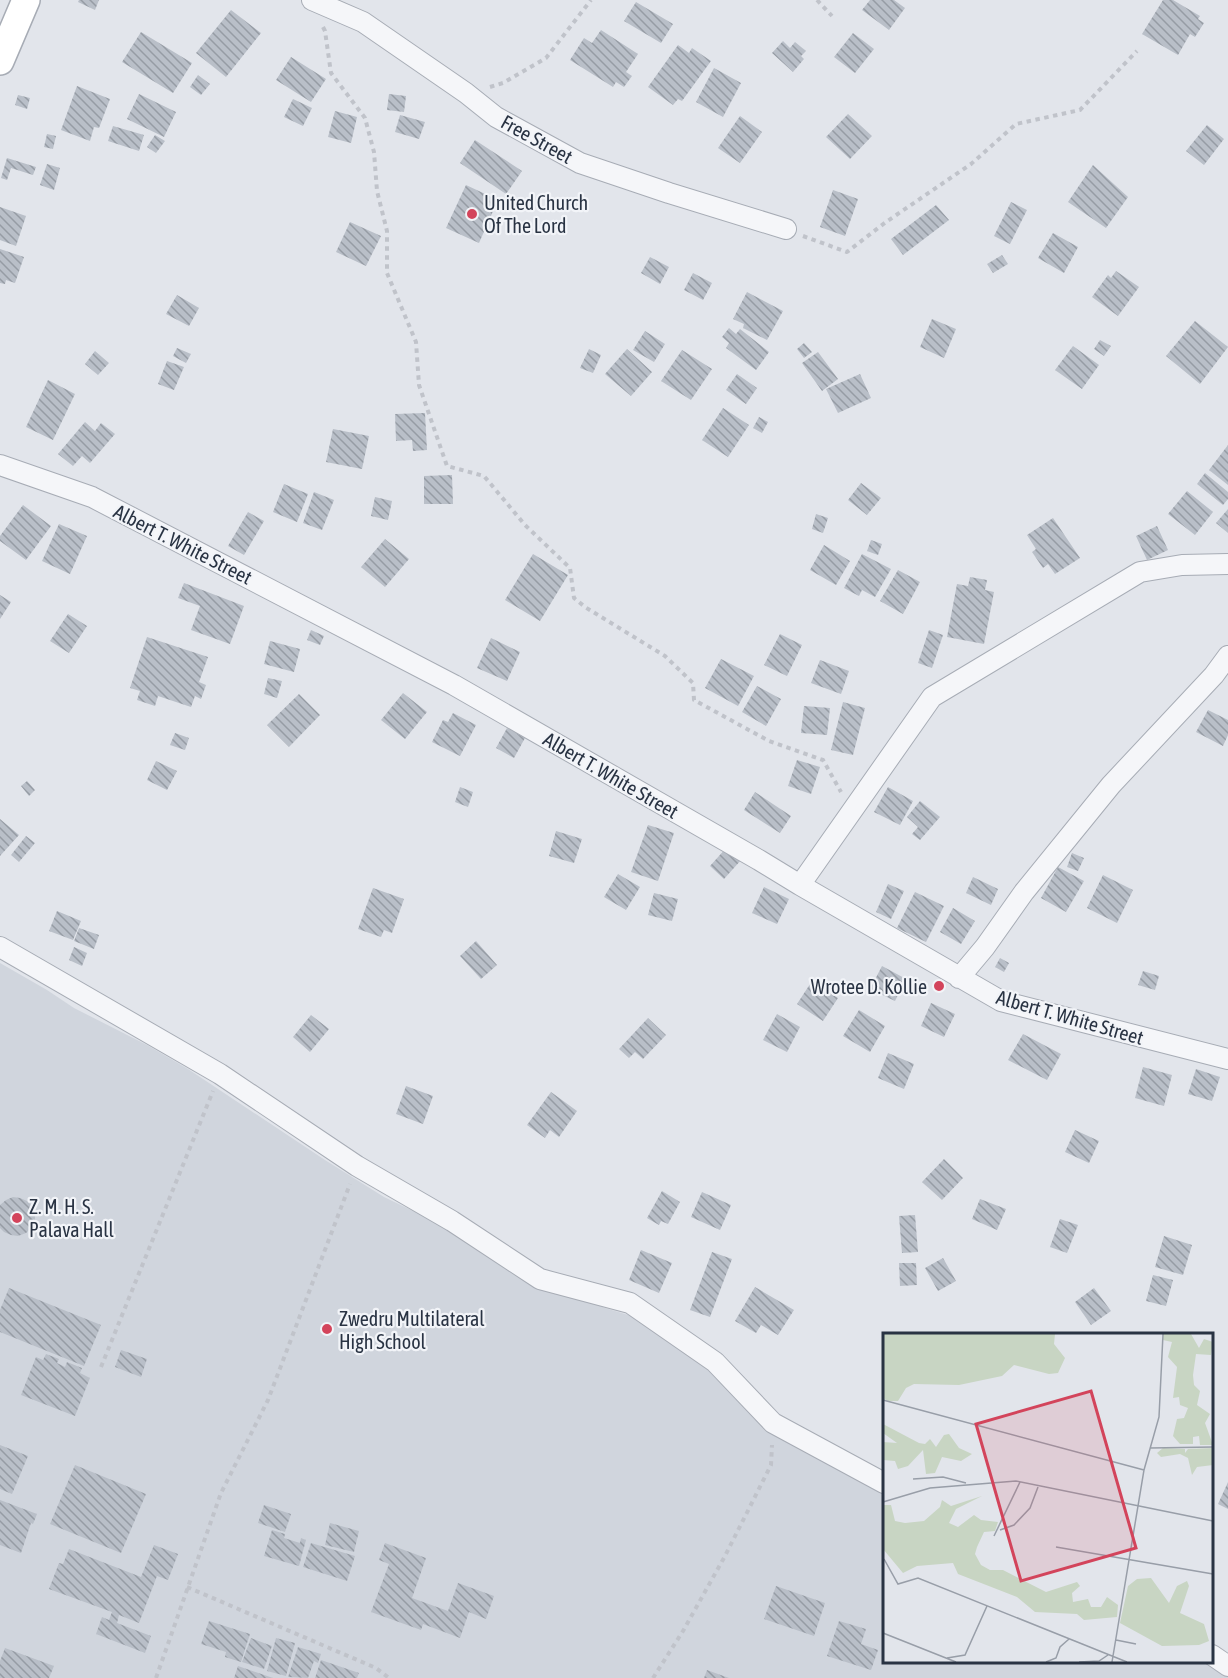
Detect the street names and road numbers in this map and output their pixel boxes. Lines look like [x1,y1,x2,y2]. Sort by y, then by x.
street label: Free Street [497,110,577,168]
street label: Albert T. White Street [110,499,256,589]
street label: Albert T. White Street [539,727,683,823]
street label: Albert T. White Street [994,985,1146,1049]

